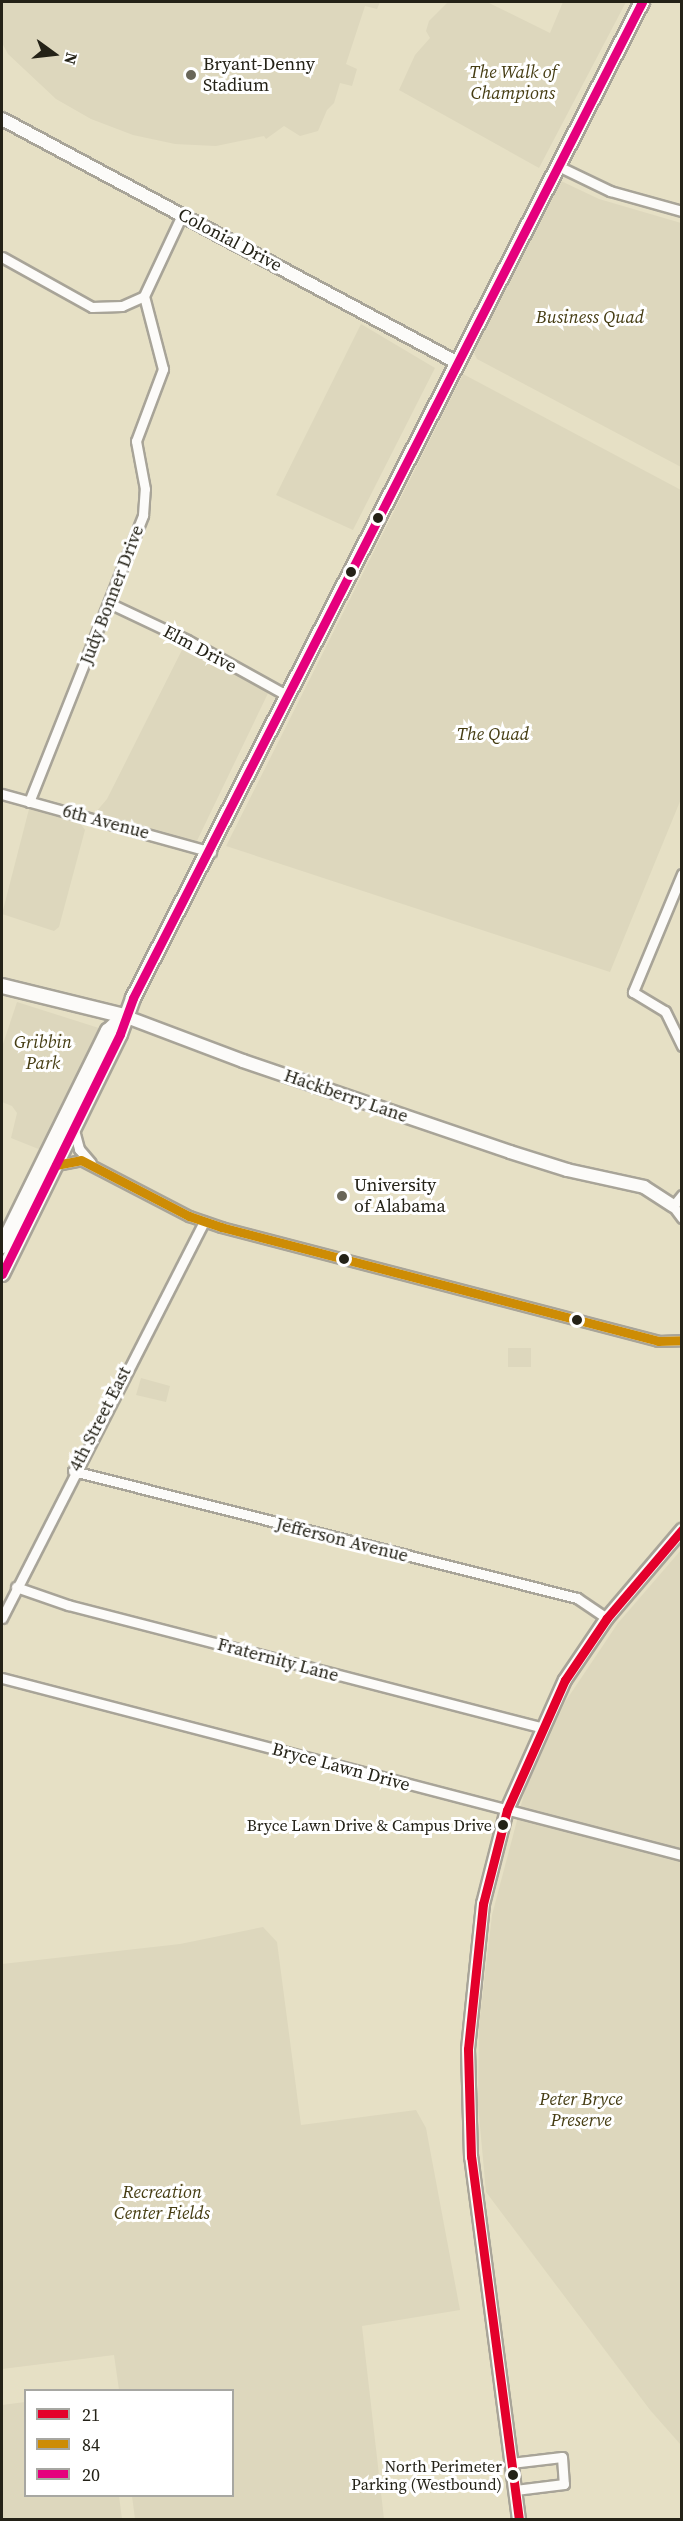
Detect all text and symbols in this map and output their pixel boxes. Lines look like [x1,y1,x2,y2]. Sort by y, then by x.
north arrow [24,24,84,84]
text: N [59,50,84,67]
place label: Bryant-Denny Stadium [203,54,315,97]
park label: The Walk of Champions [469,62,557,104]
marker: Bryant-Denny Stadium [184,68,198,82]
street label: Colonial Drive [174,204,286,276]
park label: Business Quad [536,306,644,328]
unlabelled marker [372,512,384,524]
street label: Judy Bonner Drive [76,522,148,668]
unlabelled marker [345,566,357,578]
street label: Elm Drive [160,621,240,677]
park label: The Quad [457,723,529,745]
street label: 6th Avenue [60,800,152,844]
park label: Gribbin Park [14,1032,72,1074]
street label: Hackberry Lane [281,1065,411,1127]
place label: University of Alabama [354,1175,446,1218]
marker: University of Alabama [335,1189,349,1203]
unlabelled marker [338,1253,350,1265]
unlabelled marker [571,1314,583,1326]
street label: 4th Street East [64,1363,136,1475]
street label: Jefferson Avenue [274,1513,410,1567]
street label: Fraternity Lane [215,1633,341,1687]
street label: Bryce Lawn Drive [270,1738,412,1796]
place label: Bryce Lawn Drive & Campus Drive [247,1815,492,1835]
marker: Bryce Lawn Drive & Campus Drive [497,1819,509,1831]
park label: Peter Bryce Preserve [539,2089,623,2132]
park label: Recreation Center Fields [114,2182,210,2224]
legend [24,2389,234,2497]
text: 21 [82,2402,100,2427]
text: 84 [82,2432,100,2457]
place label: North Perimeter Parking (Westbound) [351,2456,502,2494]
text: 20 [82,2462,100,2487]
marker: North Perimeter Parking (Westbound) [507,2469,519,2481]

